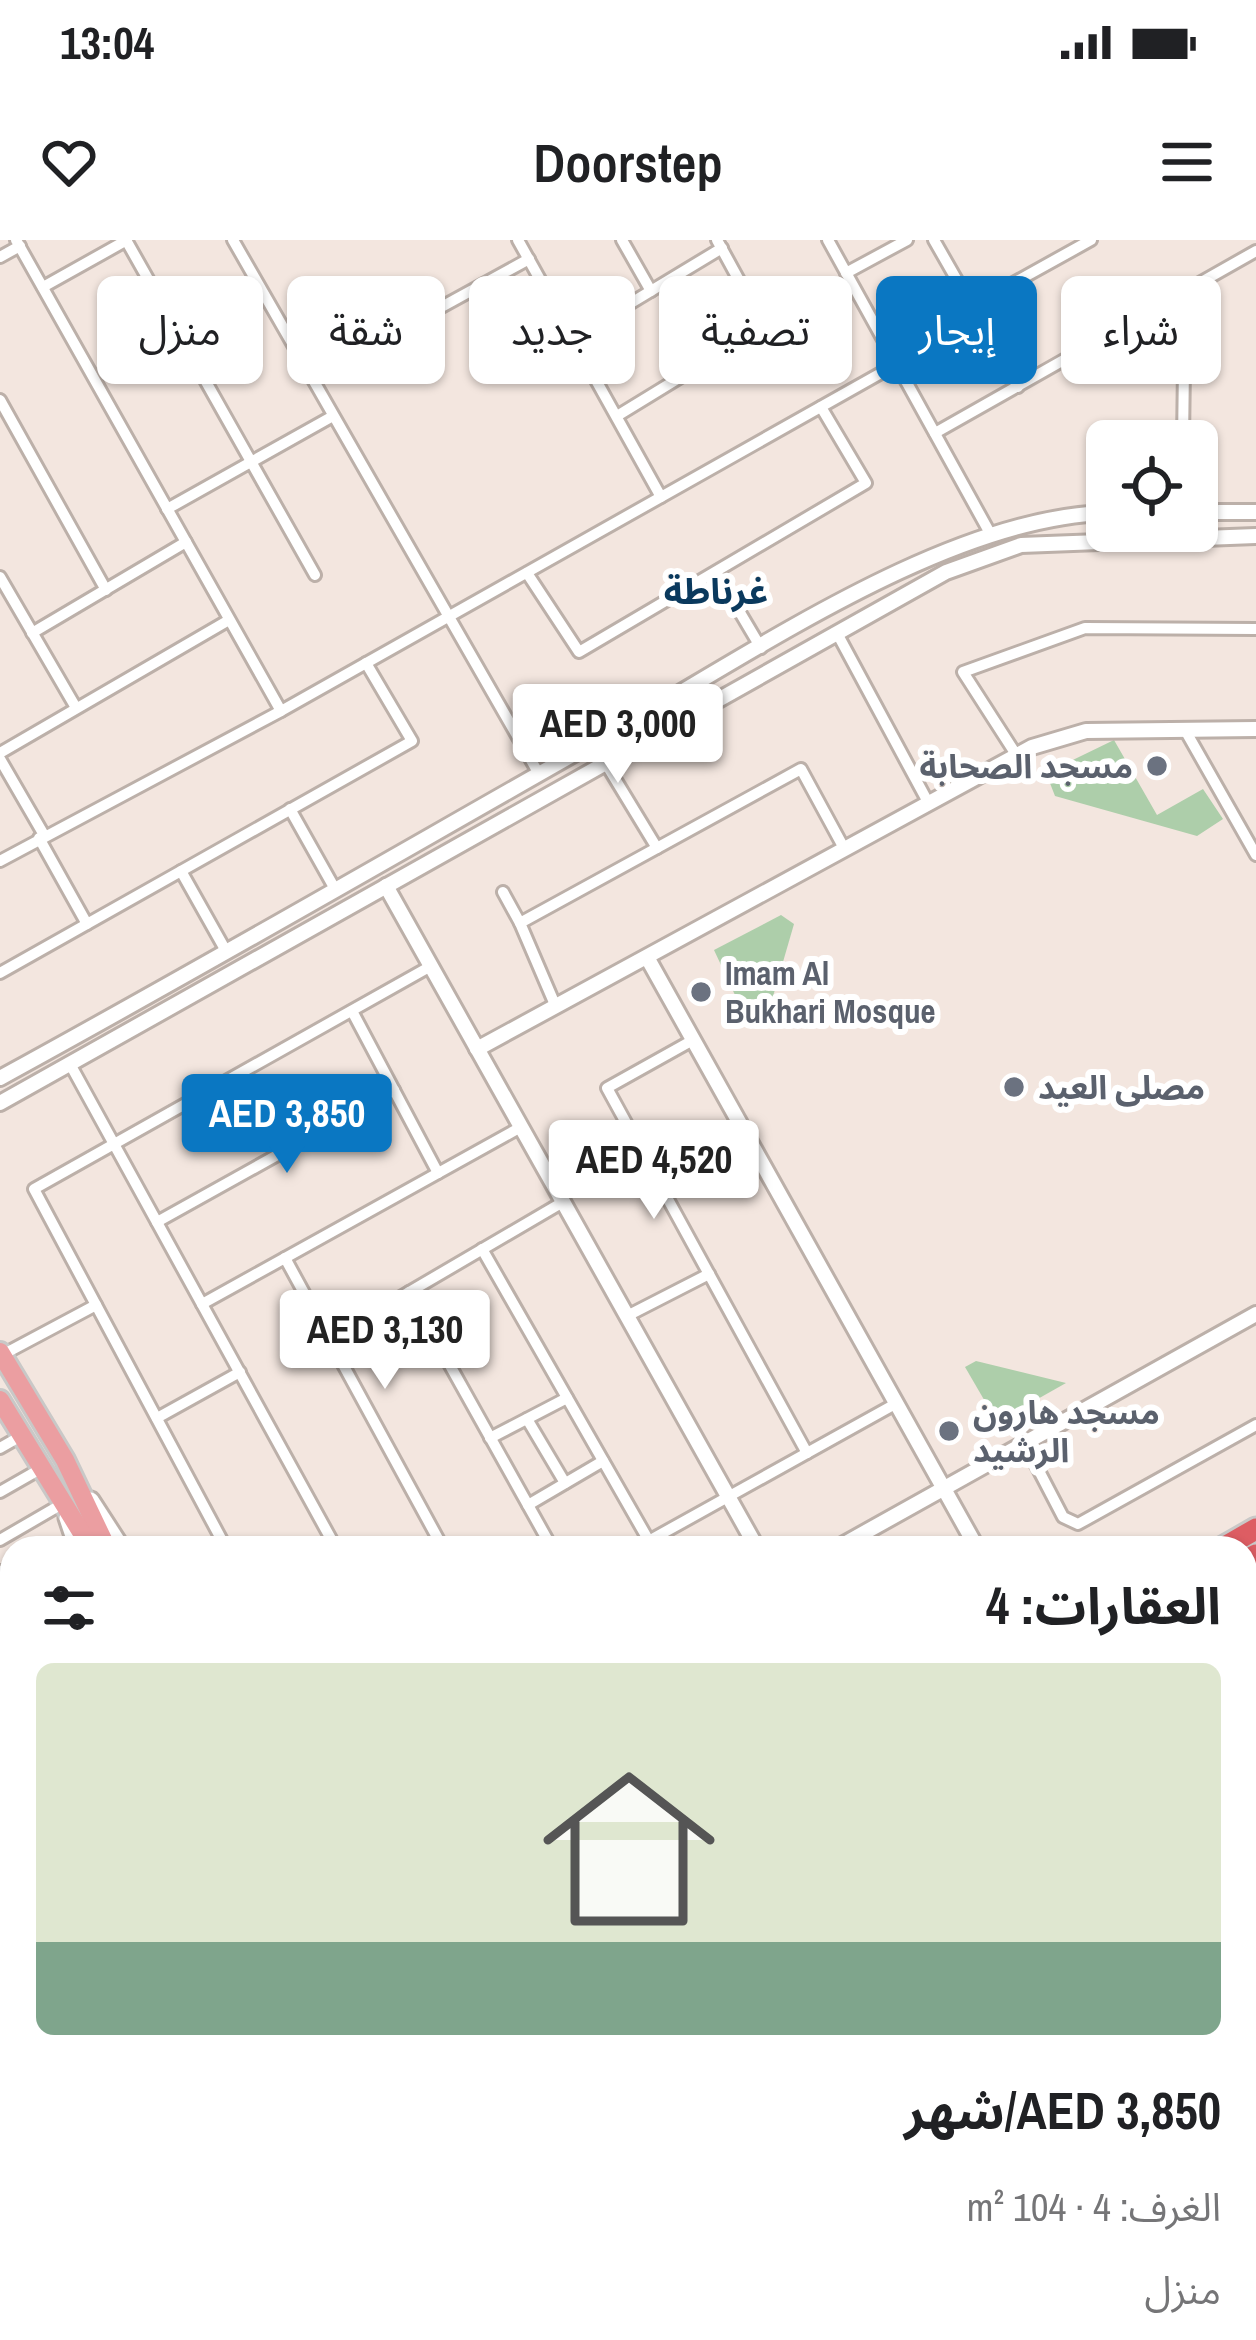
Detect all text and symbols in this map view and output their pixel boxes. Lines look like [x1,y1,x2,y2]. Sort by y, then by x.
text: 13:04 [60,12,154,73]
text: Doorstep [533,126,723,199]
icon: heart [36,129,102,195]
icon: menu [1154,129,1220,195]
chip: منزل [97,276,263,384]
chip: شقة [287,276,445,384]
chip: جديد [469,276,635,384]
chip: تصفية [659,276,852,384]
chip: إيجار [876,276,1037,384]
chip: شراء [1061,276,1221,384]
map controls [1086,420,1218,552]
button: locate [1086,420,1218,552]
district label: غرناطة [664,567,768,615]
pin: AED 3,000 [481,684,755,786]
text: AED 3,000 [540,697,696,749]
place label: مسجد الصحابة [919,744,1133,788]
marker: مسجد الصحابة [1144,753,1170,779]
place label: Imam Al Bukhari Mosque [725,951,936,1033]
marker: Imam Al Bukhari Mosque [688,979,714,1005]
place label: مصلى العيد [1038,1065,1205,1109]
pin: AED 3,850 [150,1074,424,1176]
marker: مصلى العيد [1001,1074,1027,1100]
text: AED 3,850 [209,1087,365,1139]
pin: AED 4,520 [517,1120,791,1222]
text: AED 4,520 [576,1133,732,1185]
pin: AED 3,130 [248,1290,522,1392]
text: AED 3,130 [307,1303,463,1355]
place label: مسجد هارون الرشيد [973,1390,1160,1472]
marker: مسجد هارون الرشيد [936,1418,962,1444]
text: العقارات: 4 [986,1571,1221,1640]
icon: filters [36,1575,102,1641]
icon: home [521,1741,737,1957]
text: AED 3,850/شهر [904,2076,1221,2145]
text: الغرف: 4 · 104 m² [967,2181,1221,2233]
text: منزل [1145,2264,1221,2316]

